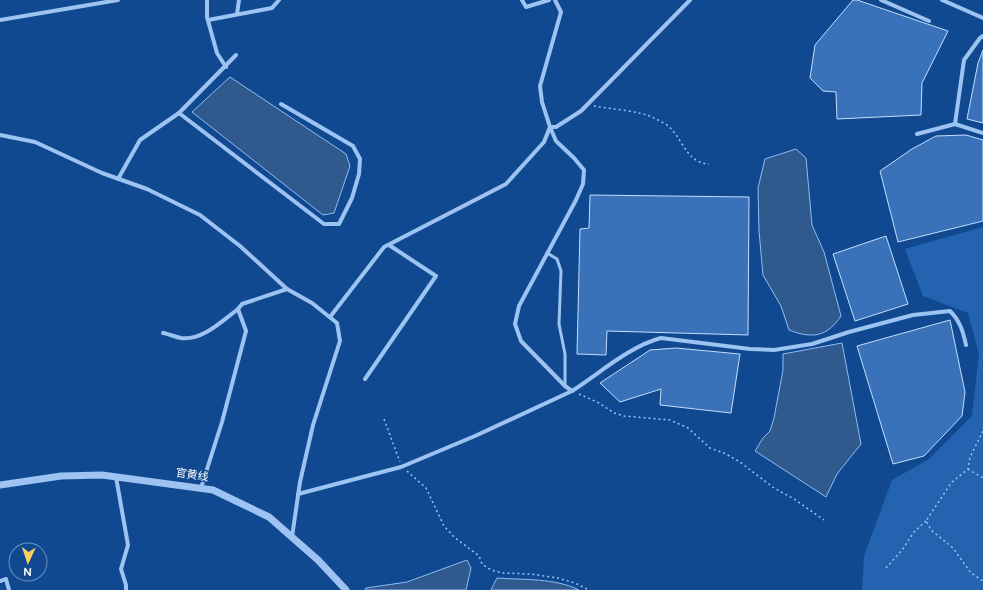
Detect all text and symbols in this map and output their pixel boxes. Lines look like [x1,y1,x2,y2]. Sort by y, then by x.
street label: 官黄线 [175,466,209,484]
north arrow [8,542,48,582]
text: N [23,565,32,578]

